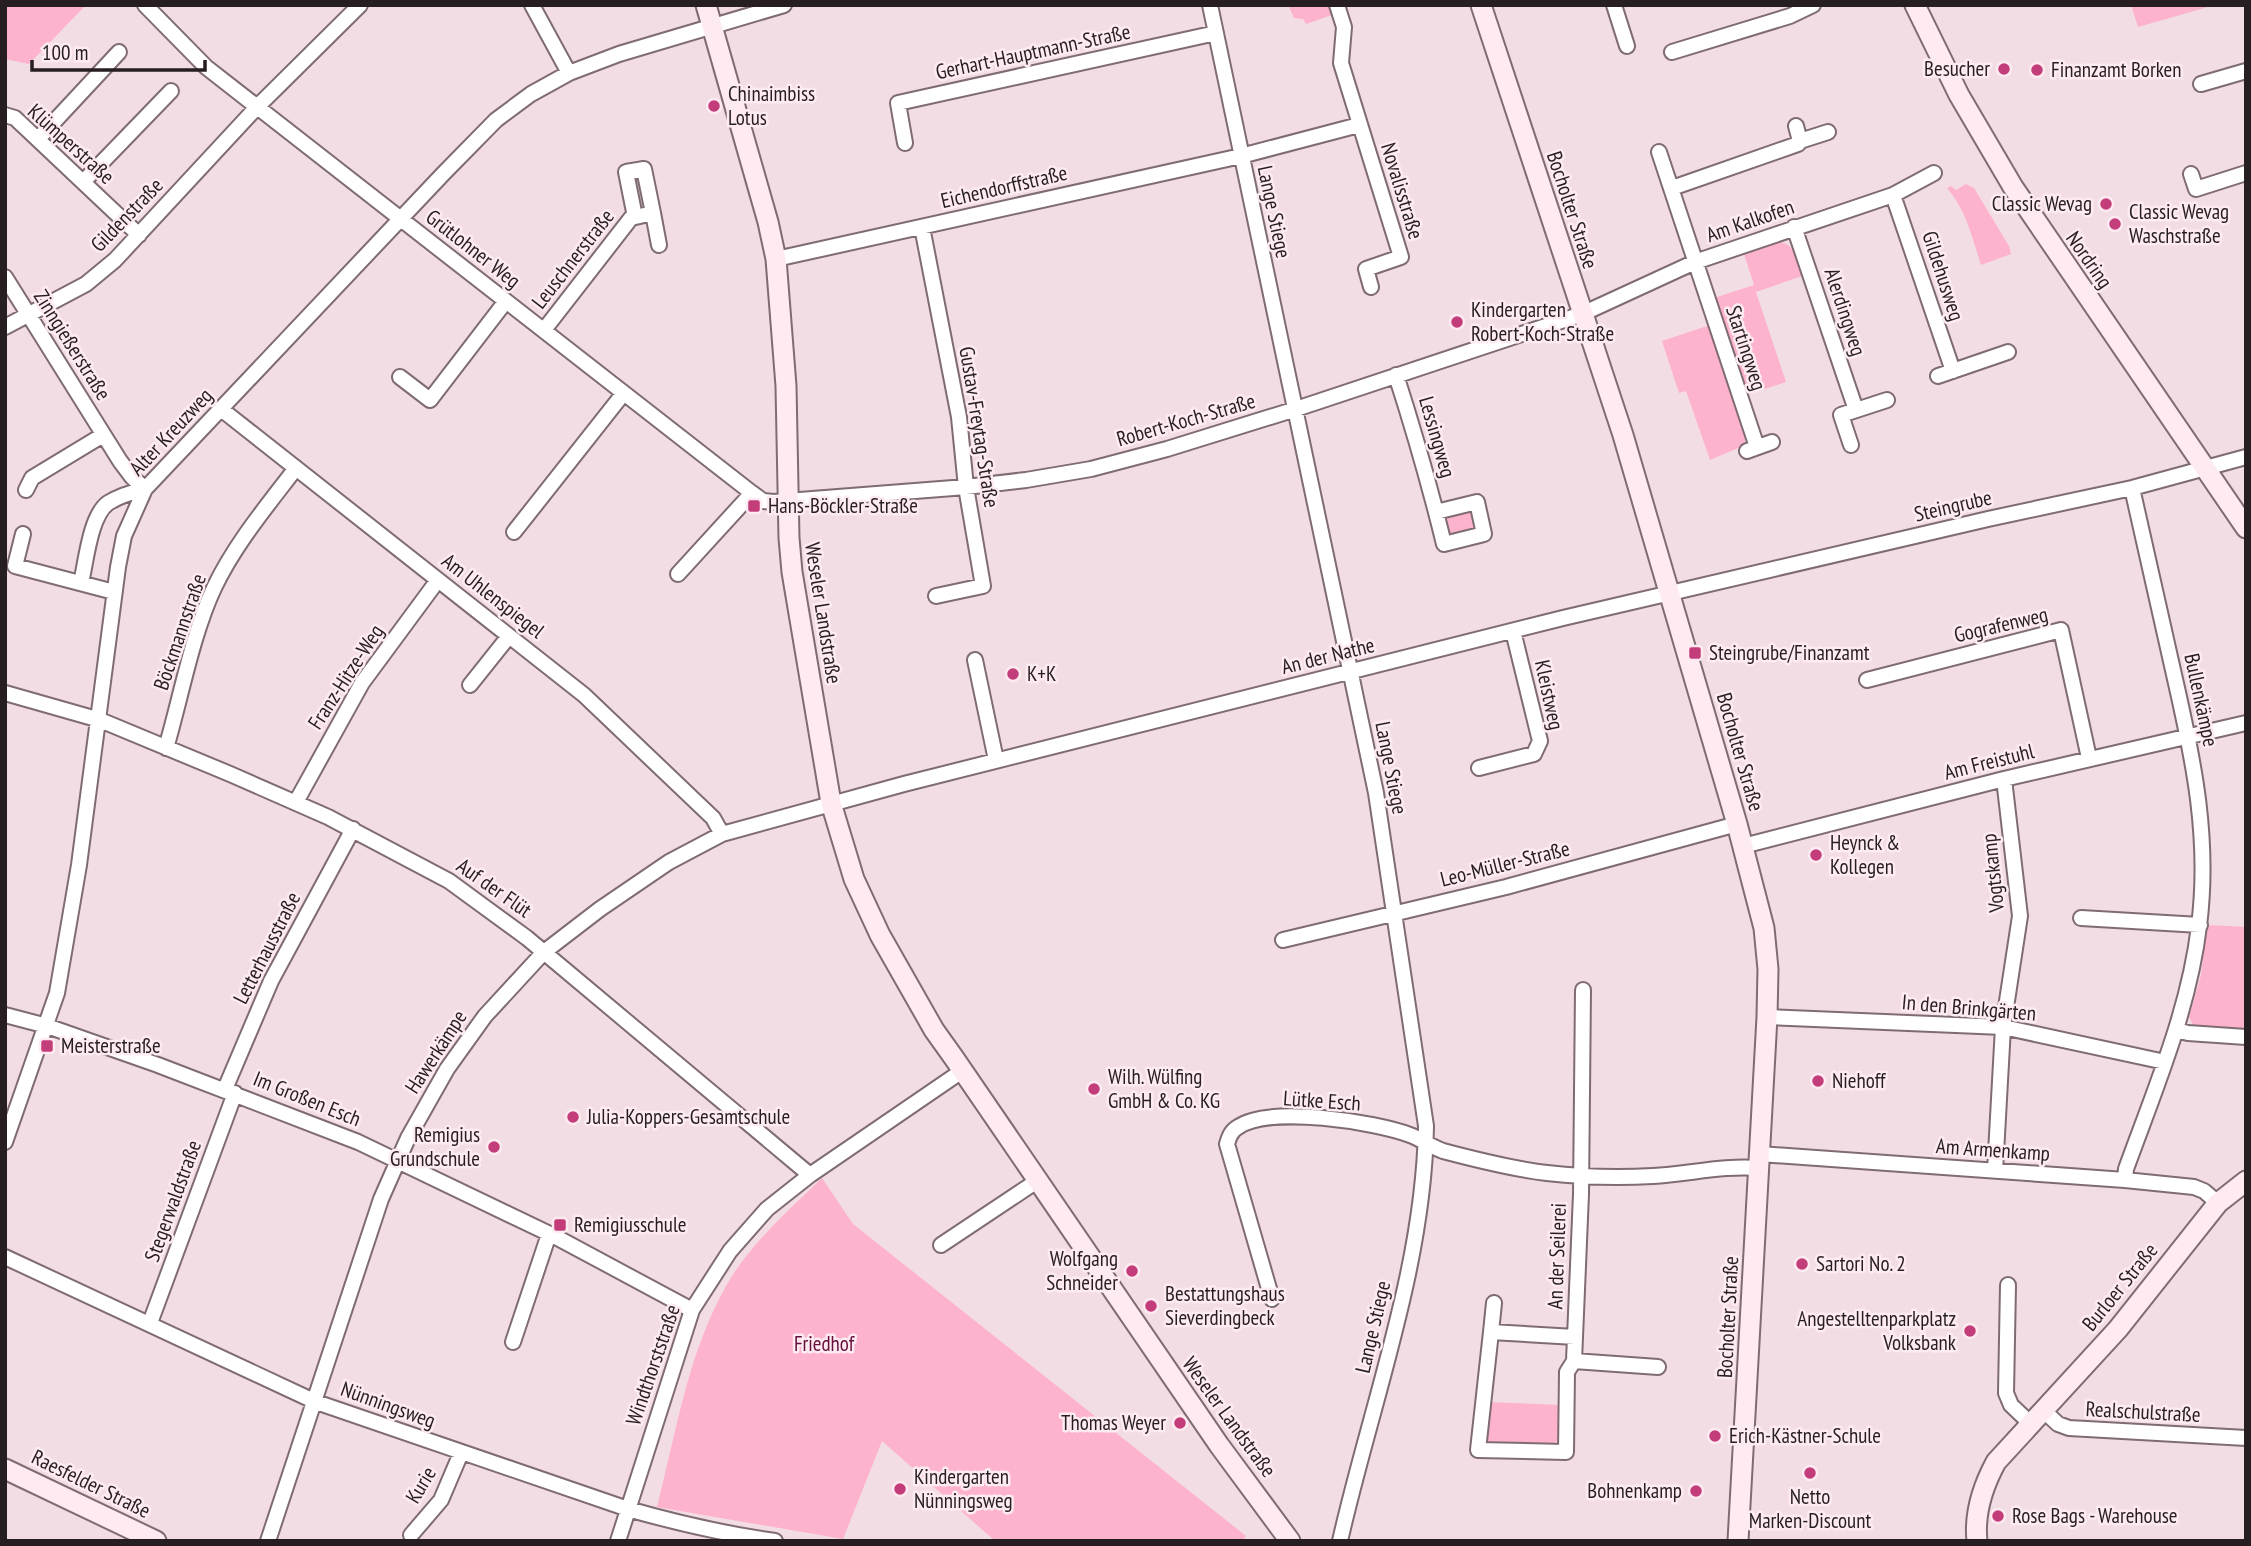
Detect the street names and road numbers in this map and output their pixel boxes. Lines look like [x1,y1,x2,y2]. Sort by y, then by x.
street label: Gerhart-Hauptmann-Straße [933,18,1133,85]
street label: Klümperstraße [22,98,120,190]
street label: Novalisstraße [1375,139,1430,242]
street label: Bocholter Straße [1541,148,1604,272]
street label: Eichendorffstraße [938,159,1070,214]
street label: Lange Stiege [1252,163,1297,261]
street label: Gildenstraße [85,172,169,257]
street label: Am Kalkofen [1702,193,1797,248]
street label: Grütlohner Weg [421,203,526,294]
street label: Leuschnerstraße [525,203,620,314]
street label: Nordring [2060,226,2119,294]
street label: Gildehusweg [1916,228,1971,324]
street label: Alerdingweg [1819,264,1872,359]
street label: Zinngießerstraße [28,285,117,405]
street label: Startingweg [1720,302,1773,394]
street label: Gustav-Freytag-Straße [953,344,1006,509]
street label: Alter Kreuzweg [123,382,218,481]
street label: Robert-Koch-Straße [1113,387,1258,452]
street label: Lessingweg [1413,393,1462,481]
street label: Steingrube [1911,483,1994,528]
street label: Weseler Landstraße [799,540,848,685]
street label: Am Uhlenspiegel [437,547,550,644]
street label: Böckmannstraße [147,570,212,693]
street label: Gografenweg [1951,601,2050,648]
street label: Franz-Hitze-Weg [302,619,389,734]
street label: An der Nathe [1279,631,1377,680]
street label: Bullenkämpe [2178,651,2225,749]
street label: Kleistweg [1529,657,1570,732]
street label: Bocholter Straße [1711,690,1770,814]
street label: Lange Stiege [1369,719,1414,817]
street label: Am Freistuhl [1941,737,2037,786]
street label: Vogtskamp [1975,832,2010,915]
street label: Leo-Müller-Straße [1438,834,1572,893]
street label: Auf der Flüt [452,852,537,923]
street label: Letterhausstraße [227,887,306,1008]
street label: In den Brinkgärten [1901,988,2037,1027]
street label: Hawerkämpe [399,1005,473,1099]
street label: Im Großen Esch [249,1065,365,1132]
street label: Lütke Esch [1282,1084,1362,1117]
street label: Am Armenkamp [1935,1132,2051,1167]
street label: Stegerwaldstraße [138,1136,207,1265]
street label: An der Seilerei [1541,1202,1572,1310]
street label: Burloer Straße [2076,1237,2163,1336]
street label: Bocholter Straße [1711,1255,1744,1379]
street label: Lange Stiege [1349,1278,1396,1376]
street label: Windthorststraße [619,1301,686,1429]
street label: Weseler Landstraße [1177,1351,1282,1482]
street label: Nünningsweg [337,1375,439,1434]
street label: Realschulstraße [2085,1395,2201,1428]
street label: Raesfelder Straße [27,1443,155,1524]
street label: Kurie [399,1461,442,1508]

